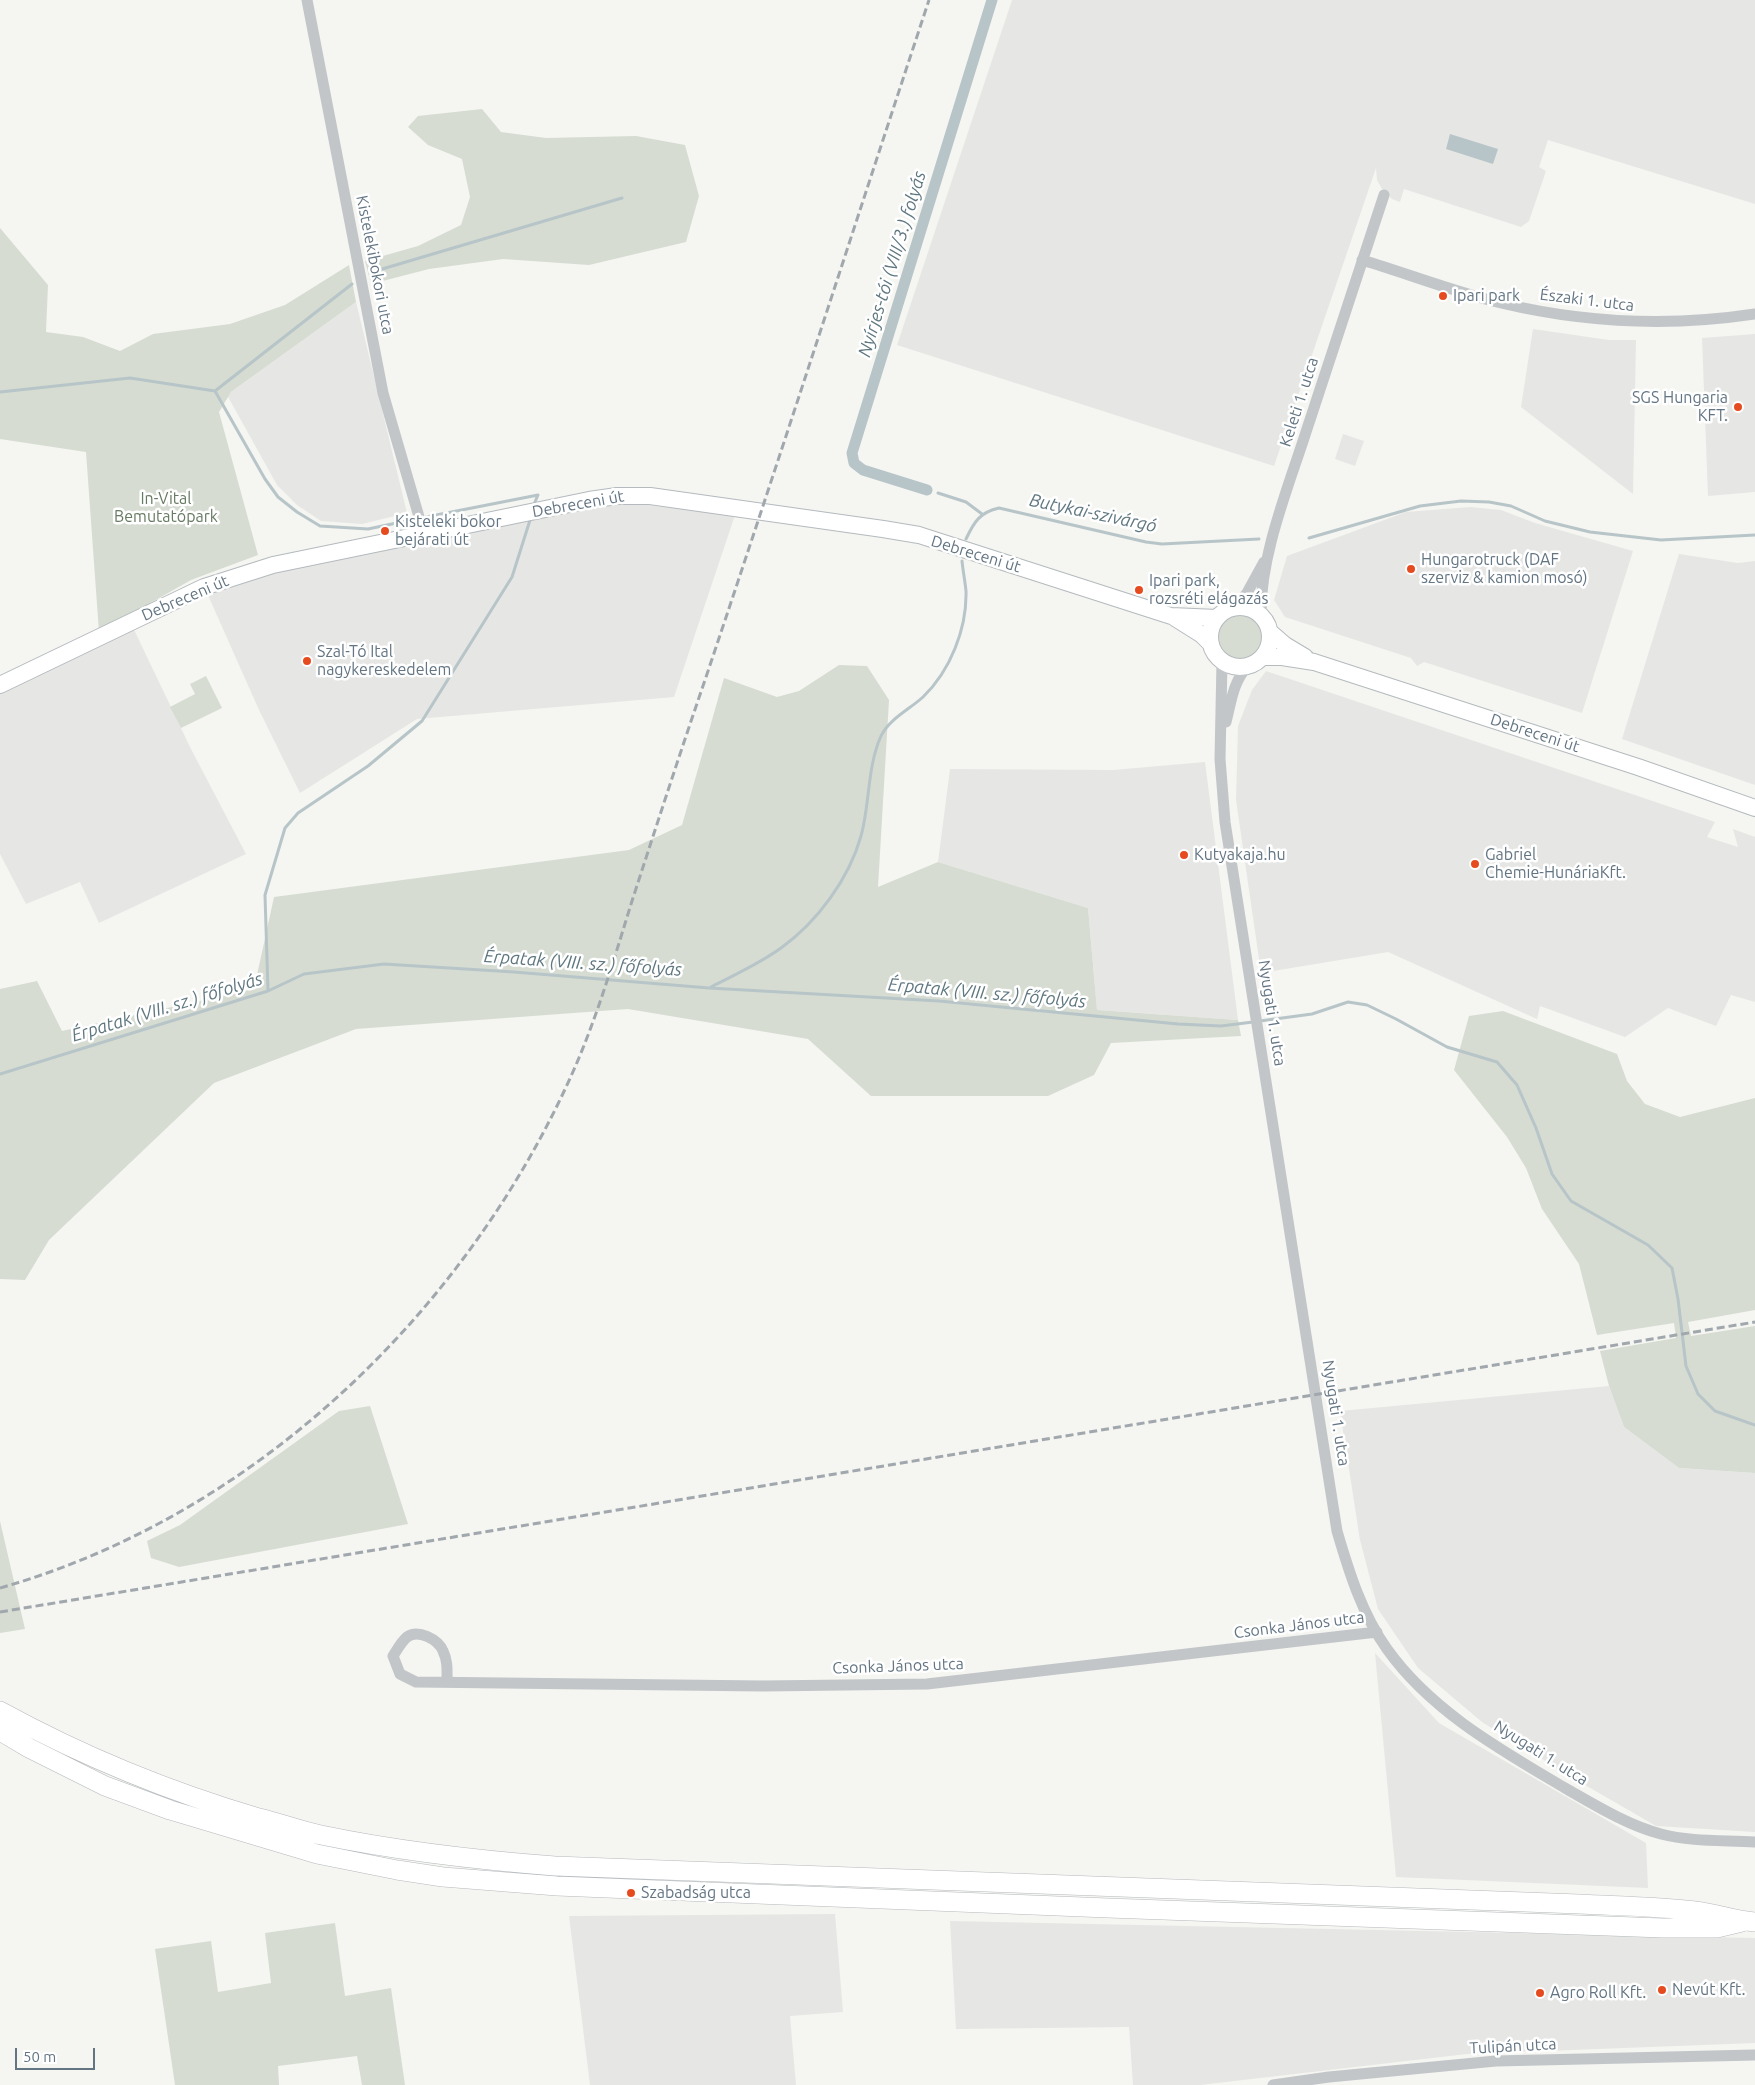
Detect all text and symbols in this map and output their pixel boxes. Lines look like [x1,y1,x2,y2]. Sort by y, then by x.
water label: Nyírjes-tói (VIII/3.) folyás [853,168,931,360]
street label: Kistelekibokori utca [352,194,398,336]
street label: Északi 1. utca [1539,285,1635,315]
place label: Ipari park [1453,286,1520,306]
marker: Ipari park [1437,290,1449,302]
street label: Keleti 1. utca [1276,355,1322,449]
place label: SGS Hungaria KFT. [1632,388,1728,426]
marker: SGS Hungaria KFT. [1732,401,1744,413]
street label: Debreceni út [531,486,625,522]
park label: In-Vital Bemutatópark [114,489,218,527]
water label: Butykai-szivárgó [1027,489,1159,537]
place label: Kisteleki bokor bejárati út [395,512,502,550]
marker: Kisteleki bokor bejárati út [379,525,391,537]
street label: Debreceni út [929,531,1023,577]
place label: Hungarotruck (DAF szerviz & kamion mosó) [1421,550,1588,588]
marker: Hungarotruck (DAF szerviz & kamion mosó) [1405,563,1417,575]
street label: Debreceni út [139,571,231,625]
place label: Ipari park, rozsréti elágazás [1149,571,1268,609]
marker: Ipari park, rozsréti elágazás [1133,584,1145,596]
place label: Szal-Tó Ital nagykereskedelem [317,642,451,680]
marker: Szal-Tó Ital nagykereskedelem [301,655,313,667]
street label: Debreceni út [1488,710,1582,756]
place label: Kutyakaja.hu [1194,845,1286,865]
place label: Gabriel Chemie-HunáriaKft. [1485,845,1626,883]
marker: Kutyakaja.hu [1178,849,1190,861]
marker: Gabriel Chemie-HunáriaKft. [1469,858,1481,870]
water label: Érpatak (VIII. sz.) főfolyás [483,945,683,981]
street label: Nyugati 1. utca [1254,959,1290,1067]
water label: Érpatak (VIII. sz.) főfolyás [69,968,265,1046]
water label: Érpatak (VIII. sz.) főfolyás [887,974,1087,1012]
street label: Nyugati 1. utca [1318,1359,1354,1467]
street label: Csonka János utca [1233,1607,1365,1643]
street label: Csonka János utca [832,1654,964,1678]
street label: Nyugati 1. utca [1490,1716,1592,1790]
place label: Szabadság utca [641,1883,751,1903]
marker: Szabadság utca [625,1887,637,1899]
place label: Nevút Kft. [1672,1980,1745,2000]
place label: Agro Roll Kft. [1550,1983,1646,2003]
marker: Nevút Kft. [1656,1984,1668,1996]
marker: Agro Roll Kft. [1534,1987,1546,1999]
street label: Tulipán utca [1469,2034,1557,2058]
scale bar [18,2038,98,2070]
text: 50 m [23,2048,56,2065]

